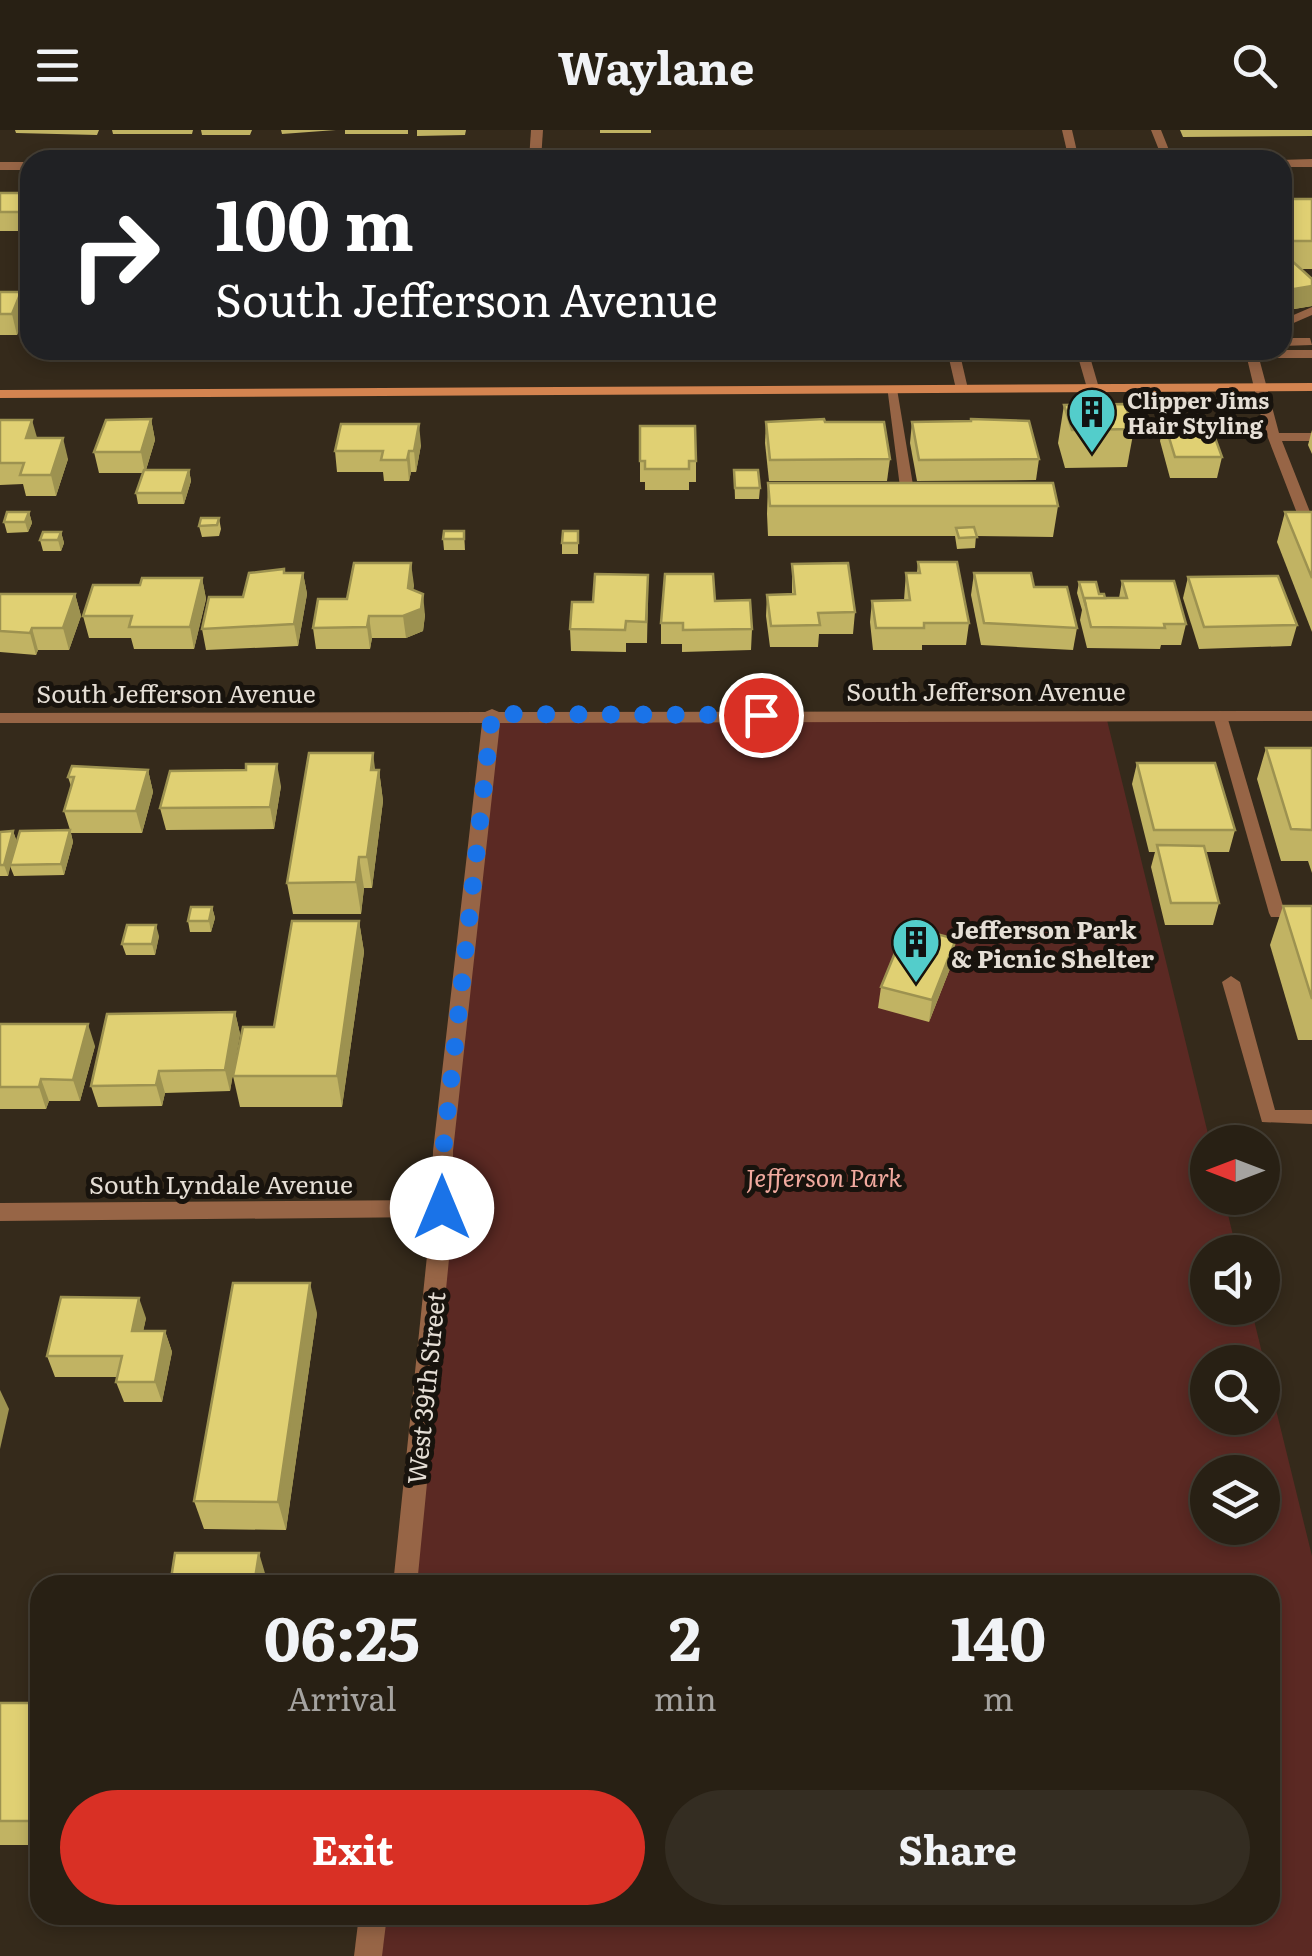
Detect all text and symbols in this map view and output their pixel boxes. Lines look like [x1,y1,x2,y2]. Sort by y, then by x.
text: Waylane [558,32,754,99]
icon: menu [30,38,85,93]
icon: search [1227,38,1282,93]
text: 100 m [215,169,414,273]
icon: right [50,190,180,320]
text: South Jefferson Avenue [215,264,718,331]
place label: Clipper Jims Hair Styling [1127,383,1269,441]
building icon: Clipper Jims Hair Styling [1066,386,1118,454]
street label: South Jefferson Avenue [846,672,1126,709]
pin [719,673,804,758]
street label: South Jefferson Avenue [36,674,316,711]
icon: arrive [734,688,789,743]
place label: Jefferson Park & Picnic Shelter [951,910,1155,976]
building icon: Jefferson Park & Picnic Shelter [890,916,942,984]
north arrow [1190,1125,1280,1215]
map controls [1190,1125,1280,1545]
position arrow [390,1156,494,1260]
park label: Jefferson Park [746,1158,902,1195]
street label: South Lyndale Avenue [89,1165,353,1202]
button: sound [1190,1235,1280,1325]
street label: West 39th Street [396,1290,454,1486]
button: search [1190,1345,1280,1435]
button: layers [1190,1455,1280,1545]
text: 06:25 [264,1590,420,1679]
text: 2 [669,1590,701,1679]
text: 140 [950,1590,1046,1679]
text: Arrival [287,1673,397,1721]
text: min [654,1673,717,1721]
text: m [983,1673,1014,1721]
button: Exit [60,1790,645,1905]
button: Share [665,1790,1250,1905]

